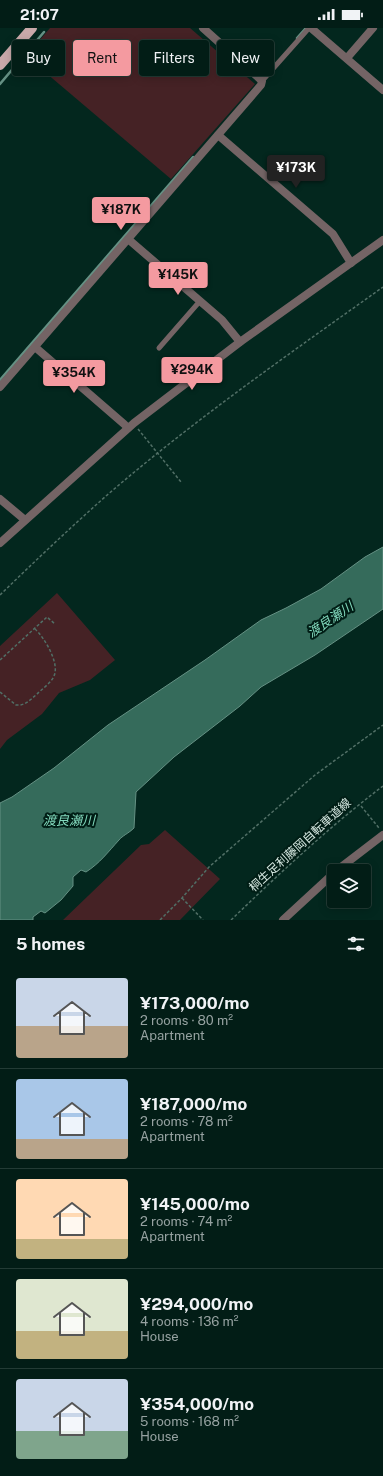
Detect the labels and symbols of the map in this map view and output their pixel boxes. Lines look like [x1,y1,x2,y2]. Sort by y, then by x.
pin: ¥173K [268,155,324,189]
pin: ¥187K [93,197,149,231]
pin: ¥145K [150,262,206,296]
pin: ¥294K [164,357,220,391]
pin: ¥354K [46,360,102,394]
water label: 渡良瀬川 [305,598,358,640]
street label: 桐生足利藤岡自転車道線 [246,796,354,894]
water label: 渡良瀬川 [43,813,97,828]

